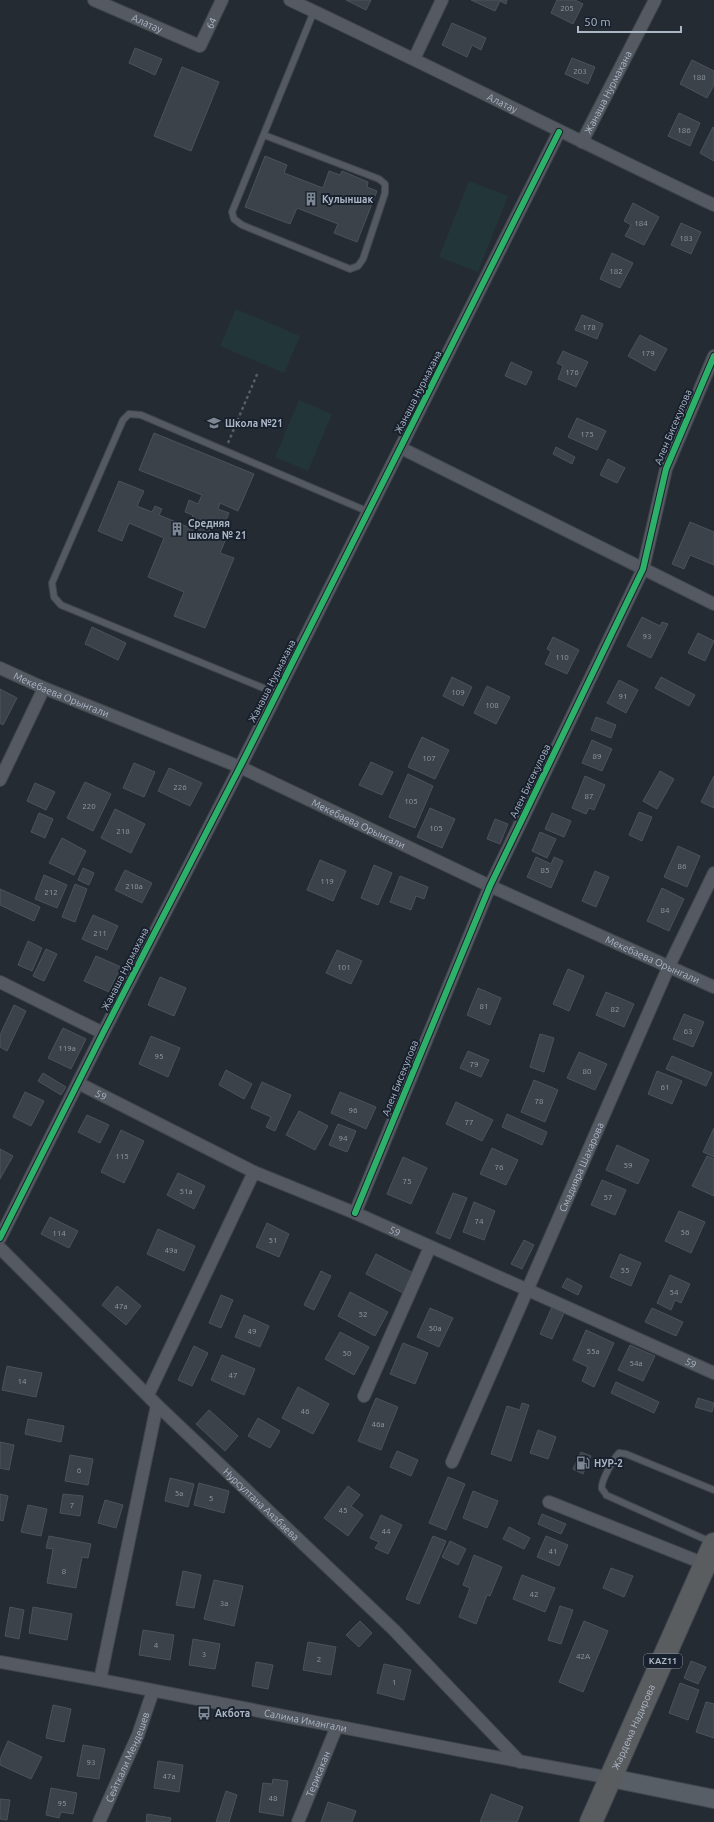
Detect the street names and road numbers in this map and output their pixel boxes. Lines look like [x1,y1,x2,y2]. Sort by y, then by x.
street label: Алатау [130,12,164,35]
street label: 64 [204,15,219,31]
street label: Жанаша Нурмахана [582,49,633,135]
street label: Алатау [486,91,519,115]
street label: Жанаша Нурмахана [392,349,444,435]
street label: Ален Бисекулова [652,388,694,466]
street label: Жанаша Нурмахана [246,638,298,724]
street label: Мекебаева Орынгали [12,670,111,719]
street label: Ален Бисекулова [507,742,553,820]
street label: Мекебаева Орынгали [310,797,407,850]
street label: Жанаша Нурмахана [99,926,151,1012]
street label: Мекебаева Орынгали [604,933,702,985]
street label: Ален Бисекулова [380,1039,420,1117]
street label: 59 [94,1087,109,1102]
street label: Смадияра Шахарова [557,1121,605,1213]
street label: 59 [388,1223,402,1238]
street label: 59 [684,1355,698,1370]
street label: Нурсултана Аязбаева [221,1466,301,1542]
road number: KAZ11 [644,1654,682,1668]
street label: Жардема Надирова [609,1683,657,1771]
street label: Салима Имангали [263,1707,348,1734]
street label: Сейткали Мендешев [103,1710,151,1804]
street label: Терисакан [303,1749,332,1798]

